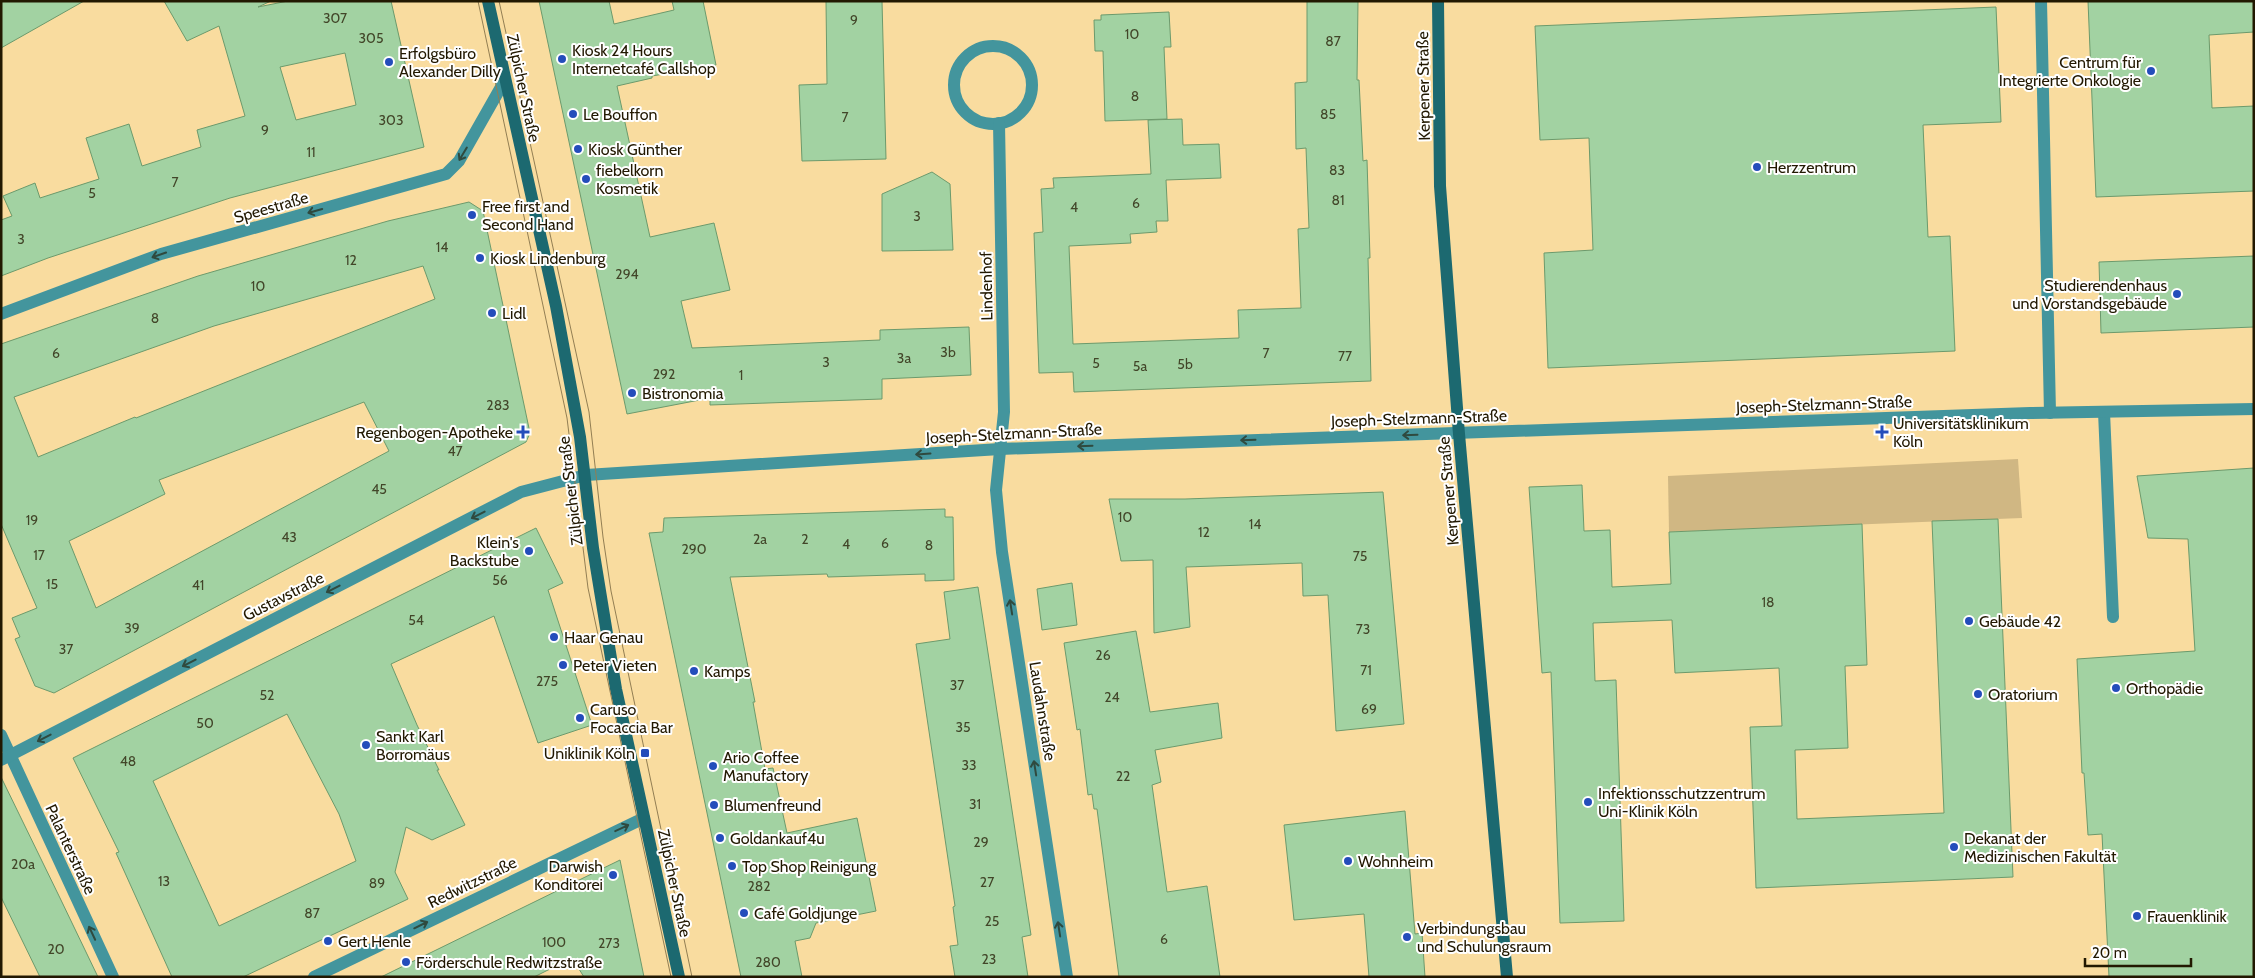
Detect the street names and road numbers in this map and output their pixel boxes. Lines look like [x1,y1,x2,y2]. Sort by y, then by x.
street label: Kerpener Straße [1413,31,1434,141]
street label: Zülpicher Straße [503,32,544,144]
street label: Speestraße [232,188,311,227]
street label: Lindenhof [976,251,997,321]
street label: Joseph-Stelzmann-Straße [1735,392,1912,417]
street label: Joseph-Stelzmann-Straße [1330,406,1507,431]
street label: Joseph-Stelzmann-Straße [925,419,1103,448]
street label: Zülpicher Straße [554,435,587,547]
street label: Kerpener Straße [1434,436,1463,546]
street label: Gustavstraße [240,568,327,625]
street label: Laudahnstraße [1025,660,1060,762]
street label: Palanterstraße [41,801,100,897]
street label: Zülpicher Straße [654,827,695,939]
street label: Redwitzstraße [425,853,520,912]

